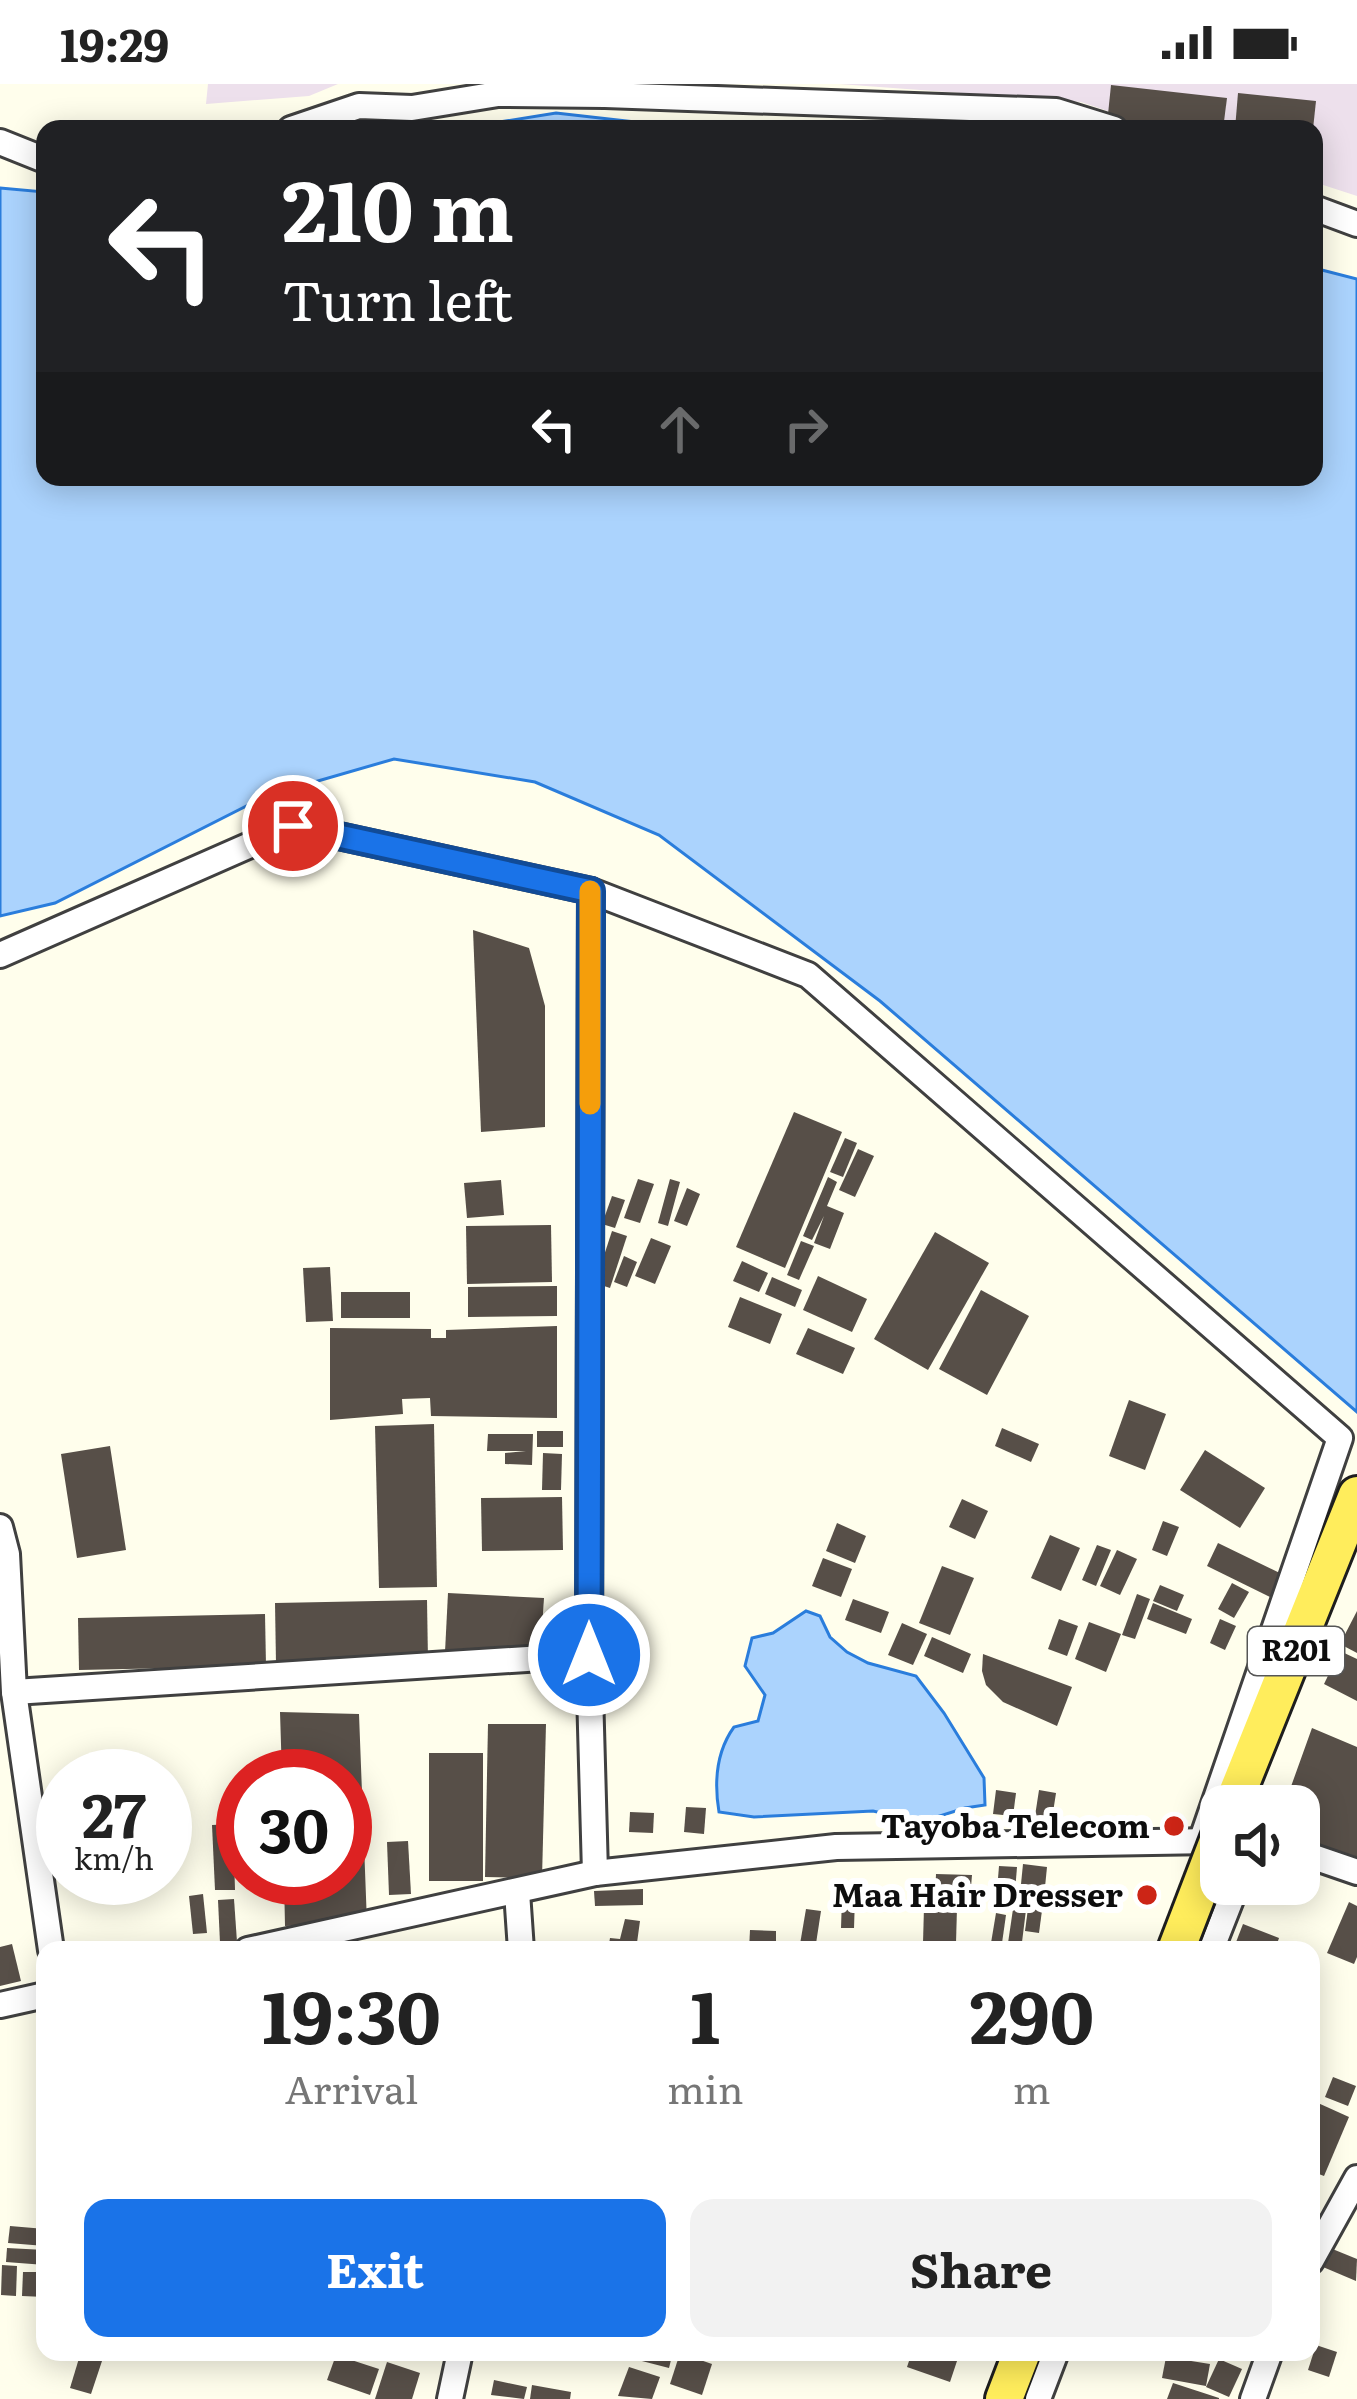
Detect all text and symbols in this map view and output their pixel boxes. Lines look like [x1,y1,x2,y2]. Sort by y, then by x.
text: 19:29 [60,9,169,76]
text: 210 m [282,143,514,268]
icon: left [84,168,240,324]
text: Turn left [282,257,513,338]
icon: left [521,396,587,462]
icon: ahead [647,396,713,462]
icon: right [773,396,839,462]
pin [242,775,344,877]
icon: arrive [260,793,326,859]
position arrow [526,1592,652,1718]
road number: R201 [1248,1627,1344,1675]
speed limit sign: 30 [216,1749,372,1905]
text: 27 [82,1767,146,1856]
map controls [1200,1785,1320,1905]
button: sound [1200,1785,1320,1905]
place label: Tayoba Telecom [881,1799,1150,1848]
marker: Tayoba Telecom [1161,1813,1187,1839]
text: km/h [74,1835,154,1879]
place label: Maa Hair Dresser [832,1868,1123,1917]
marker: Maa Hair Dresser [1134,1882,1160,1908]
text: 19:30 [262,1959,441,2066]
text: 1 [690,1959,720,2066]
text: 290 [970,1959,1094,2066]
text: Arrival [285,2058,418,2116]
text: min [667,2058,744,2116]
text: m [1013,2058,1051,2116]
button: Exit [84,2199,666,2337]
button: Share [690,2199,1272,2337]

